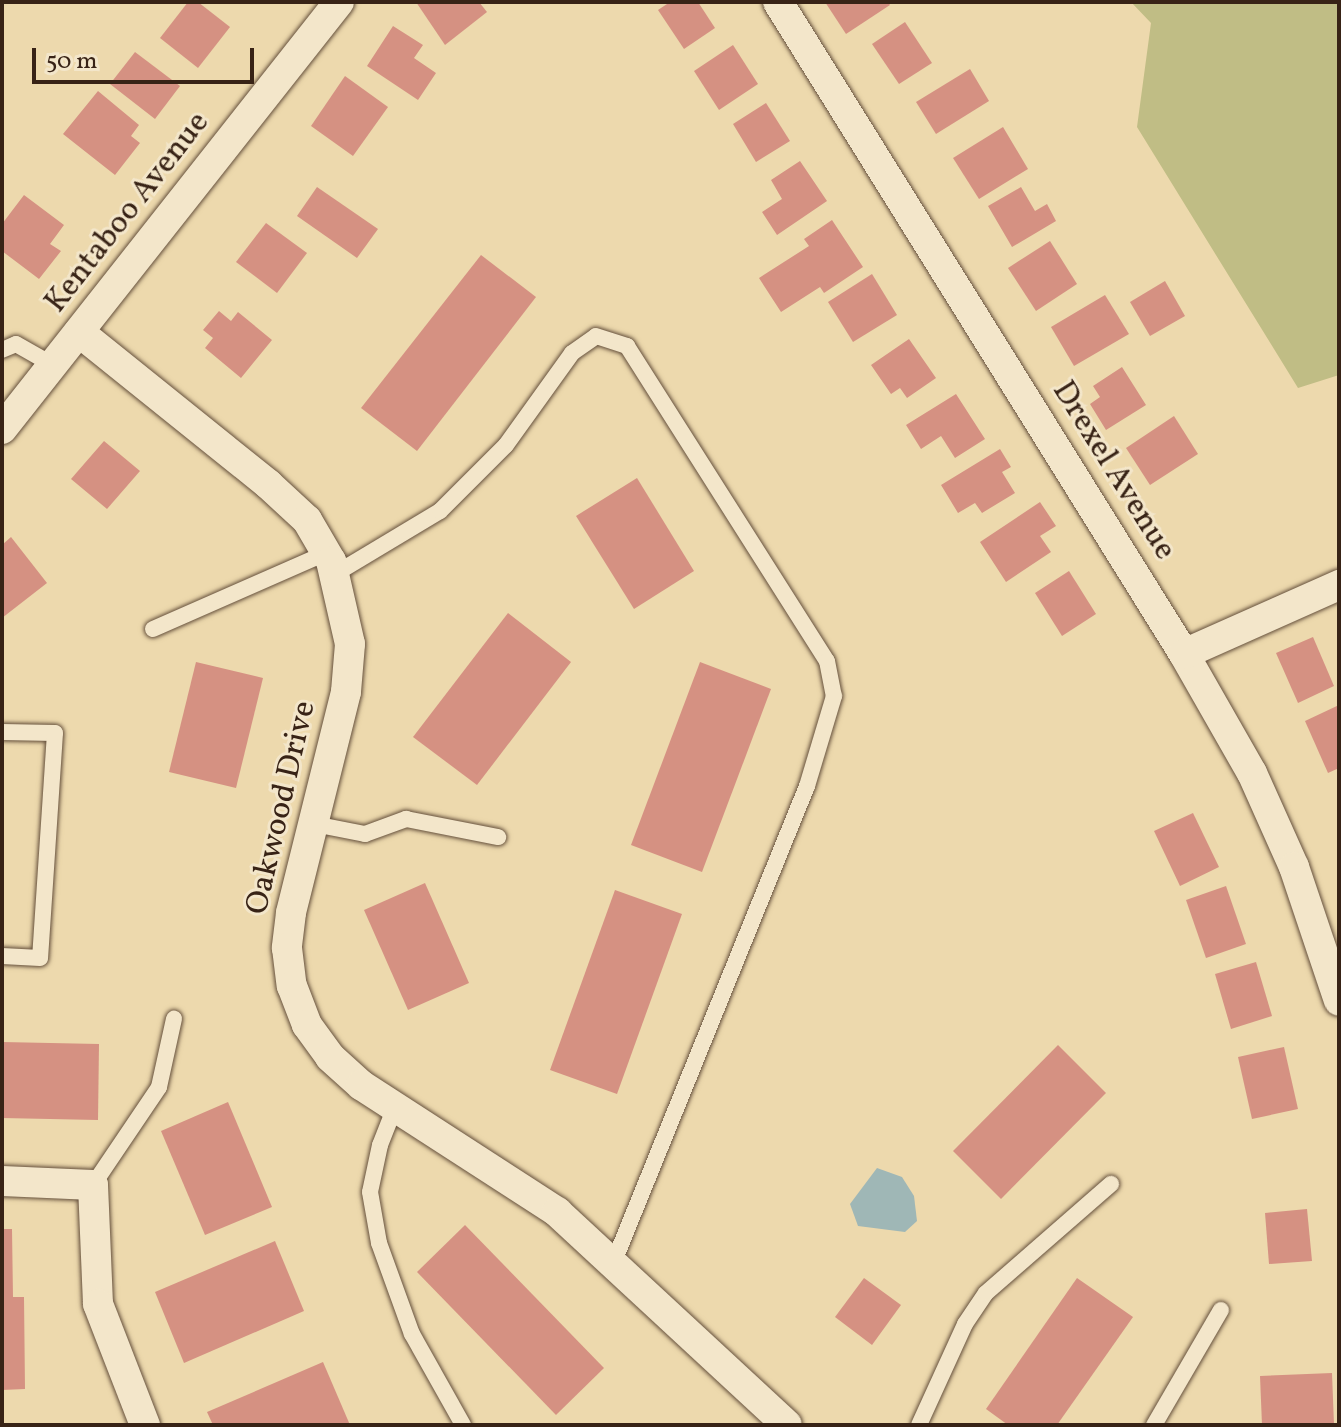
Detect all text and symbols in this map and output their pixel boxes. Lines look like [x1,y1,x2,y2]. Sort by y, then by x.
scale bar [36,32,258,82]
text: 50 m [46,45,98,79]
street label: Kentaboo Avenue [38,105,218,321]
street label: Drexel Avenue [1043,374,1183,568]
street label: Oakwood Drive [239,698,325,918]

